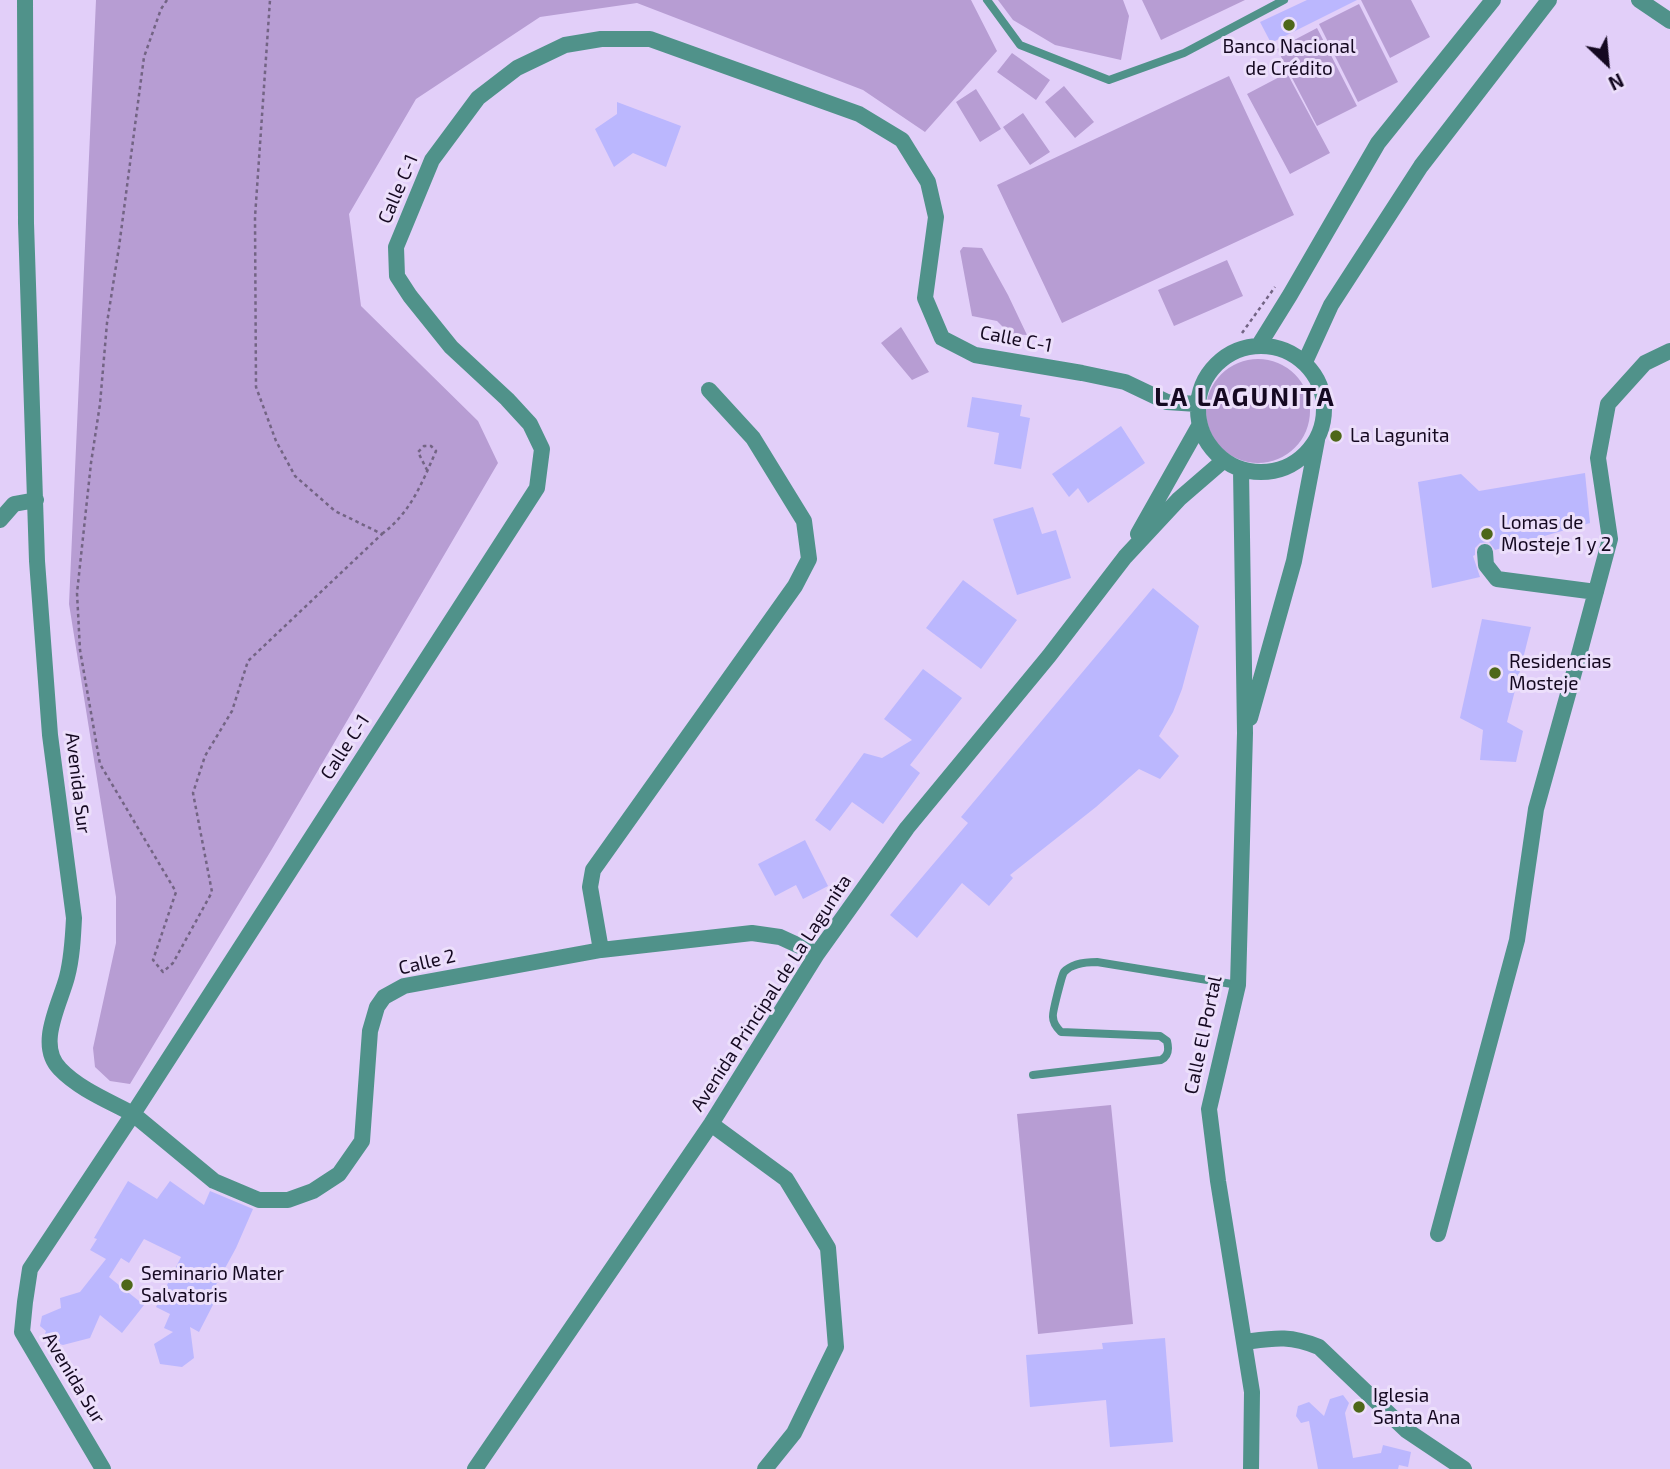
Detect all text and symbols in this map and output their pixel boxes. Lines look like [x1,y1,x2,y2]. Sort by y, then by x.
marker: Banco Nacional de Crédito [1281,17,1297,33]
north arrow [1572,28,1642,98]
place label: Banco Nacional de Crédito [1222,36,1356,80]
text: N [1605,69,1628,96]
street label: Calle C-1 [373,151,423,227]
street label: Calle C-1 [978,321,1054,357]
district label: LA LAGUNITA [1156,381,1334,413]
place label: La Lagunita [1350,425,1449,447]
marker: La Lagunita [1328,428,1344,444]
place label: Lomas de Mosteje 1 y 2 [1501,512,1612,556]
marker: Lomas de Mosteje 1 y 2 [1479,526,1495,542]
place label: Residencias Mosteje [1509,651,1611,695]
marker: Residencias Mosteje [1487,665,1503,681]
street label: Calle C-1 [316,710,374,784]
street label: Avenida Sur [60,731,96,835]
street label: Avenida Principal de La Lagunita [686,870,856,1116]
street label: Calle 2 [396,944,458,980]
street label: Calle El Portal [1179,974,1227,1096]
place label: Seminario Mater Salvatoris [141,1263,284,1307]
marker: Seminario Mater Salvatoris [119,1277,135,1293]
street label: Avenida Sur [38,1328,110,1428]
place label: Iglesia Santa Ana [1373,1385,1460,1429]
marker: Iglesia Santa Ana [1351,1399,1367,1415]

